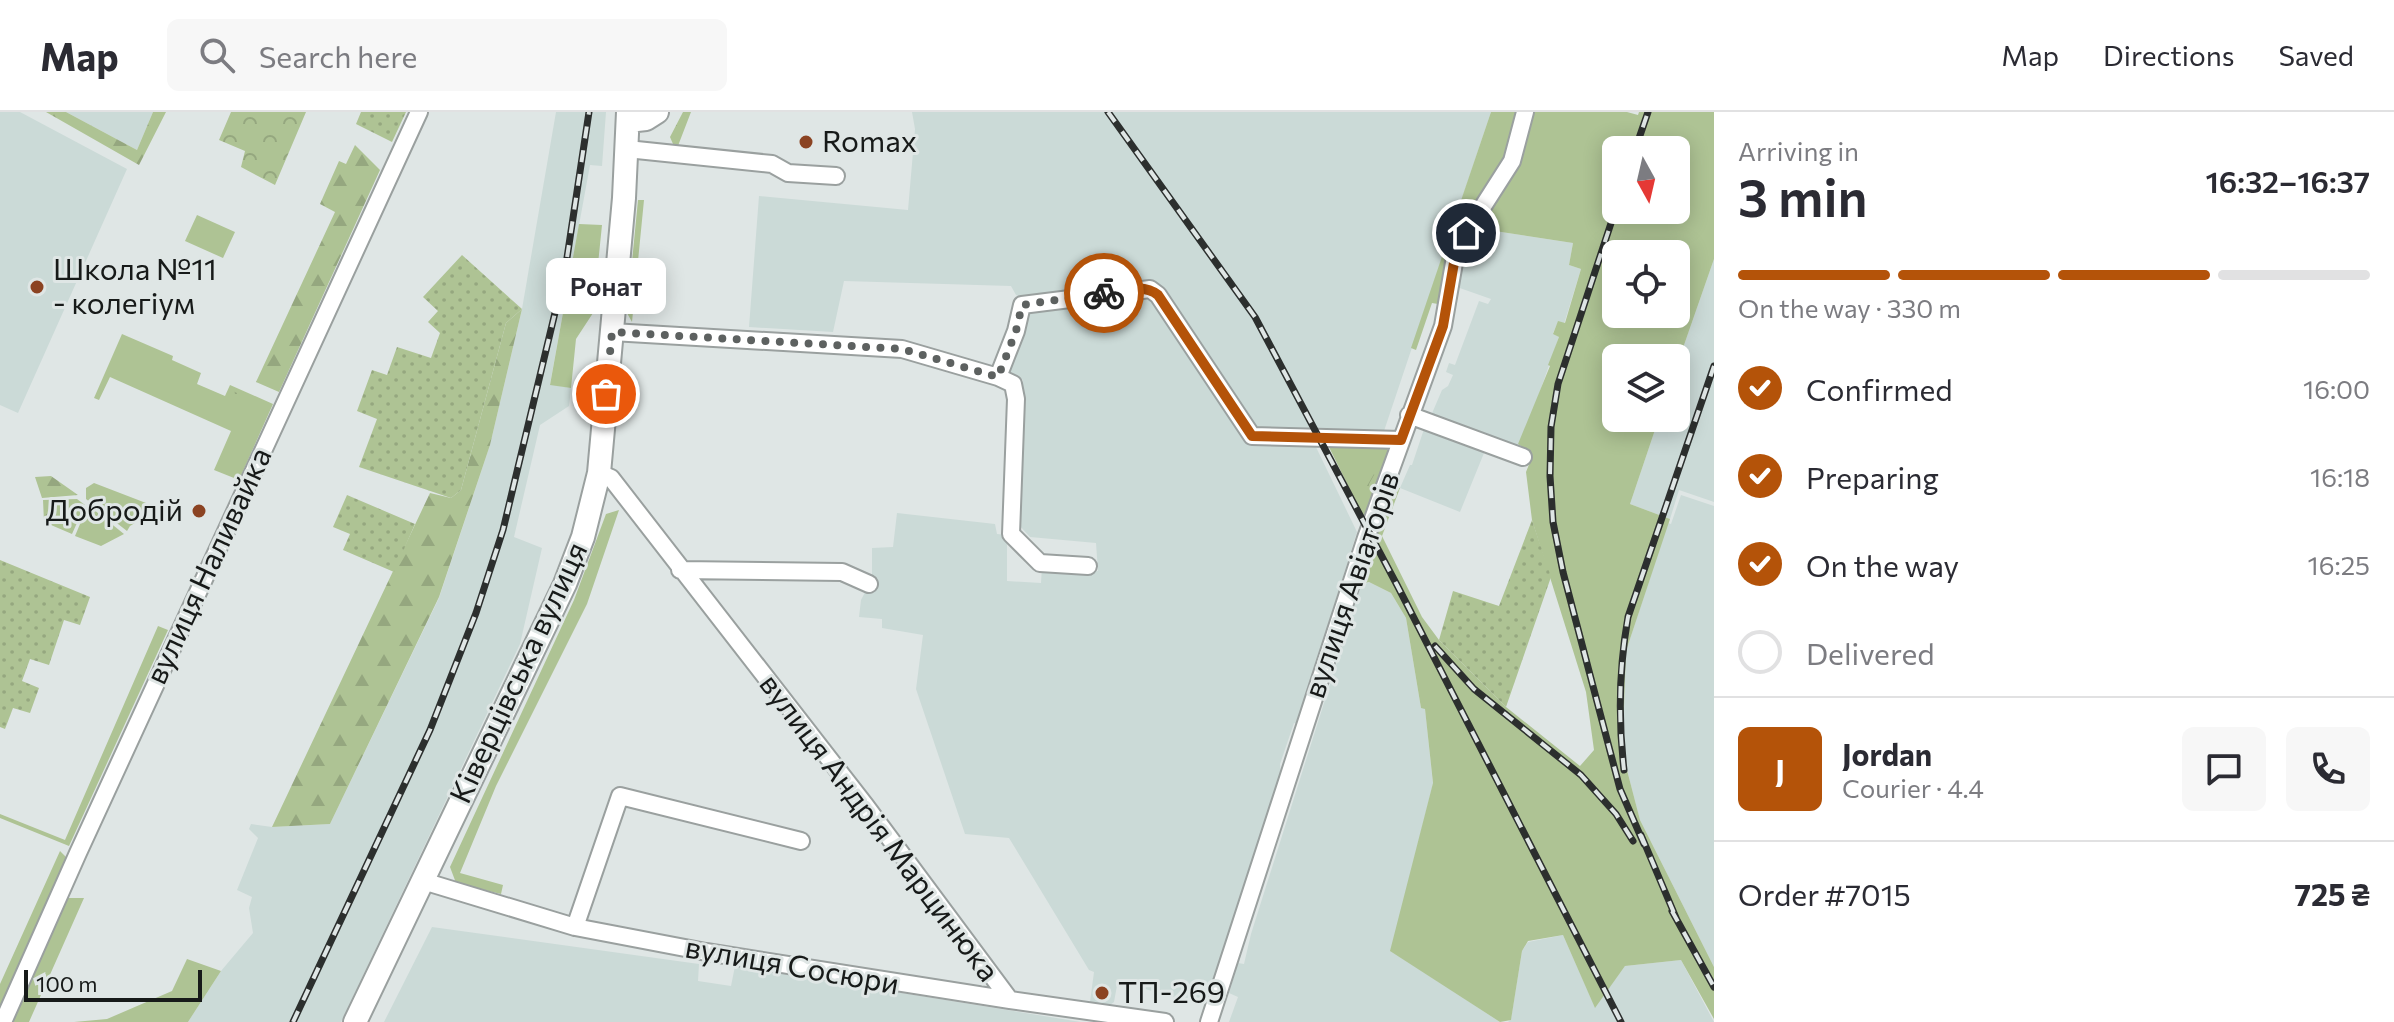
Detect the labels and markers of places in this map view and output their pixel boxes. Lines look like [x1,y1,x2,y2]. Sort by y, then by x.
place label: Romax [822,121,917,158]
marker: Romax [797,133,815,151]
pin [1432,199,1500,267]
place label: Школа №11 - колегіум [53,249,217,320]
callout: Ронат [546,258,666,314]
marker: Школа №11 - колегіум [28,278,46,296]
pin [572,360,640,428]
place label: Добродій [46,490,183,527]
marker: Добродій [190,502,208,520]
place label: ТП-269 [1118,972,1225,1009]
marker: ТП-269 [1093,984,1111,1002]

